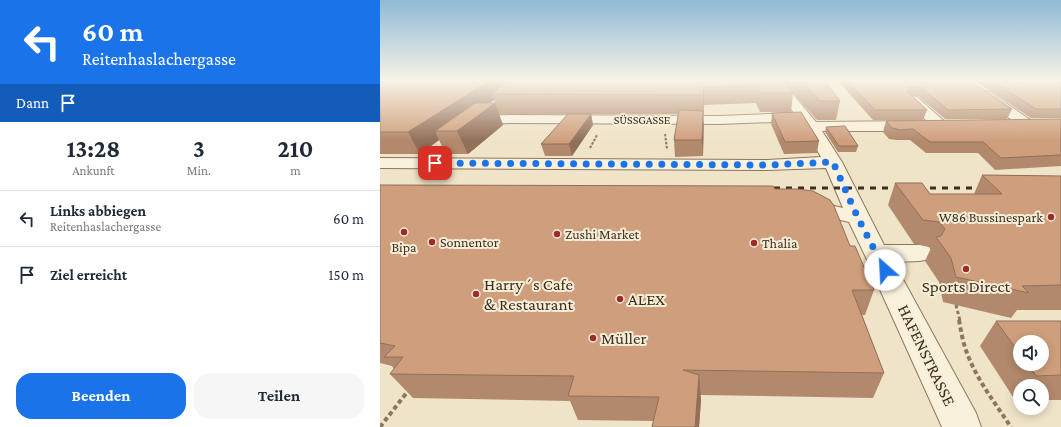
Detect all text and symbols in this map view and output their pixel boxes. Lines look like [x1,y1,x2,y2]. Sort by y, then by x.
icon: left [16,16,68,68]
text: 60 m [82,16,143,47]
text: Reitenhaslachergasse [82,49,236,69]
icon: arrive [57,92,79,114]
text: Dann [16,95,49,111]
street label: SÜSSGASSE [614,113,671,127]
text: 13:28 [67,135,120,162]
text: 3 [193,135,205,162]
text: 210 [278,135,313,162]
pin [418,146,452,180]
icon: arrive [424,152,446,174]
text: Ankunft [72,163,115,178]
text: Min. [187,163,211,178]
text: m [290,163,301,178]
text: Links abbiegen [50,203,146,219]
icon: left [16,208,38,230]
place label: W86 Bussinespark [939,209,1043,225]
text: 60 m [333,211,364,227]
marker: W86 Bussinespark [1046,212,1056,222]
text: Reitenhaslachergasse [50,219,161,234]
place label: Zushi Market [565,226,640,242]
marker: Bipa [399,227,409,237]
marker: Zushi Market [552,229,562,239]
place label: Sonnentor [440,234,499,250]
place label: Thalia [762,235,798,251]
marker: Sonnentor [427,237,437,247]
marker: Thalia [749,238,759,248]
place label: Bipa [391,239,417,255]
position arrow [864,249,906,291]
icon: arrive [16,264,38,286]
marker: Sports Direct [961,264,971,274]
text: Ziel erreicht [50,267,127,283]
text: 150 m [329,267,364,283]
place label: Harry´s Cafe & Restaurant [484,275,574,314]
place label: Sports Direct [922,277,1011,296]
marker: Harry´s Cafe & Restaurant [471,289,481,299]
place label: ALEX [628,290,665,309]
marker: ALEX [615,294,625,304]
street label: HAFENSTRASSE [894,301,959,409]
place label: Müller [601,329,647,348]
marker: Müller [588,333,598,343]
map controls [1013,335,1049,415]
button: sound [1013,335,1049,371]
button: Beenden [16,373,186,419]
button: Teilen [194,373,364,419]
button: search [1013,379,1049,415]

